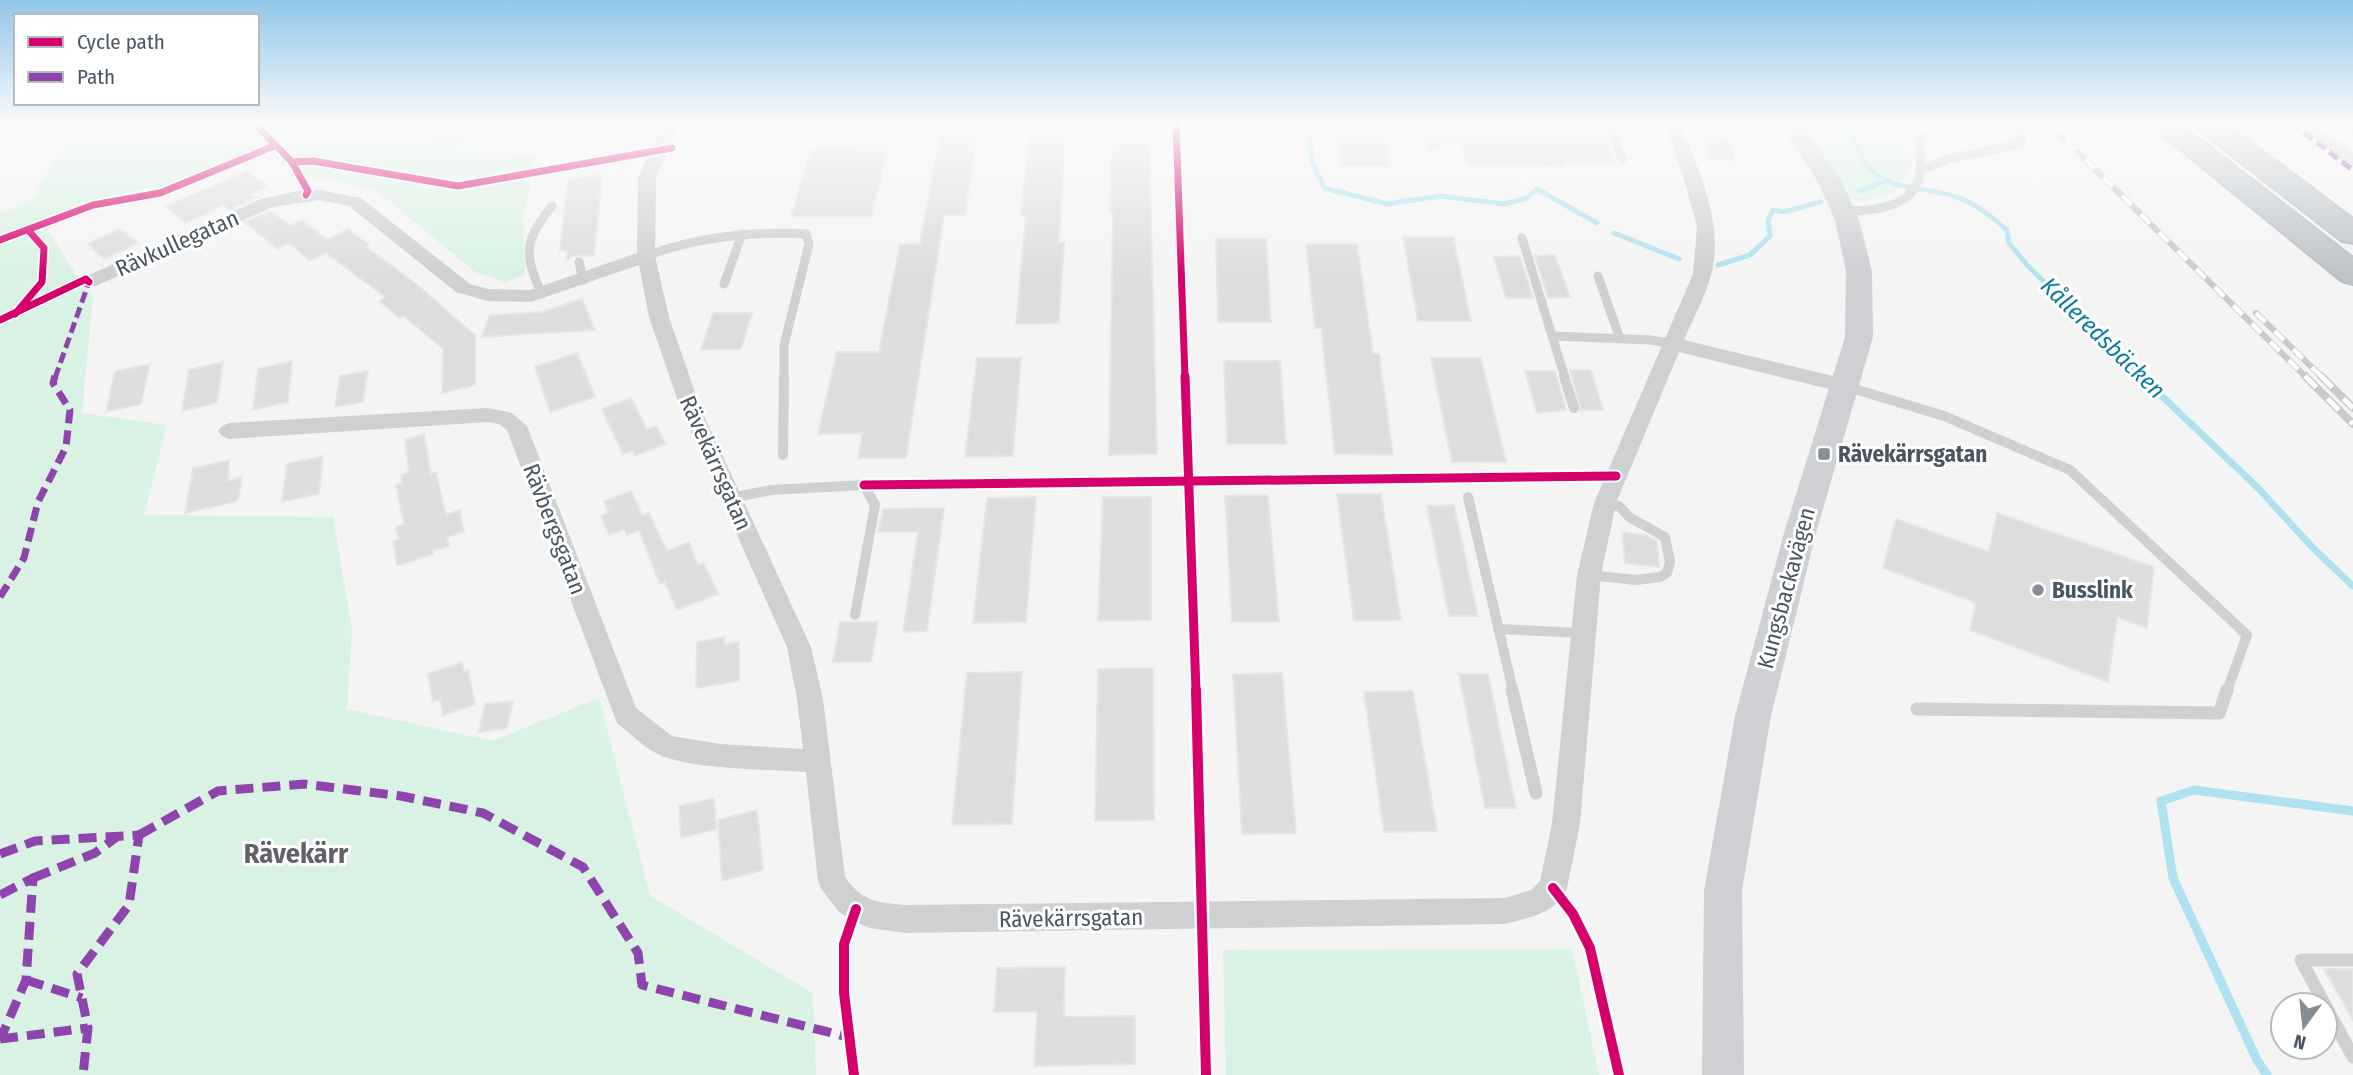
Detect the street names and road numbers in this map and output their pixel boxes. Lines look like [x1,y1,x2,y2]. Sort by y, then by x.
street label: Rävkullegatan [111,203,243,283]
street label: Rävekärrsgatan [674,391,758,535]
street label: Rävbergsgatan [517,460,593,598]
street label: Kungsbackavägen [1751,504,1821,672]
street label: Rävekärrsgatan [999,903,1143,933]

